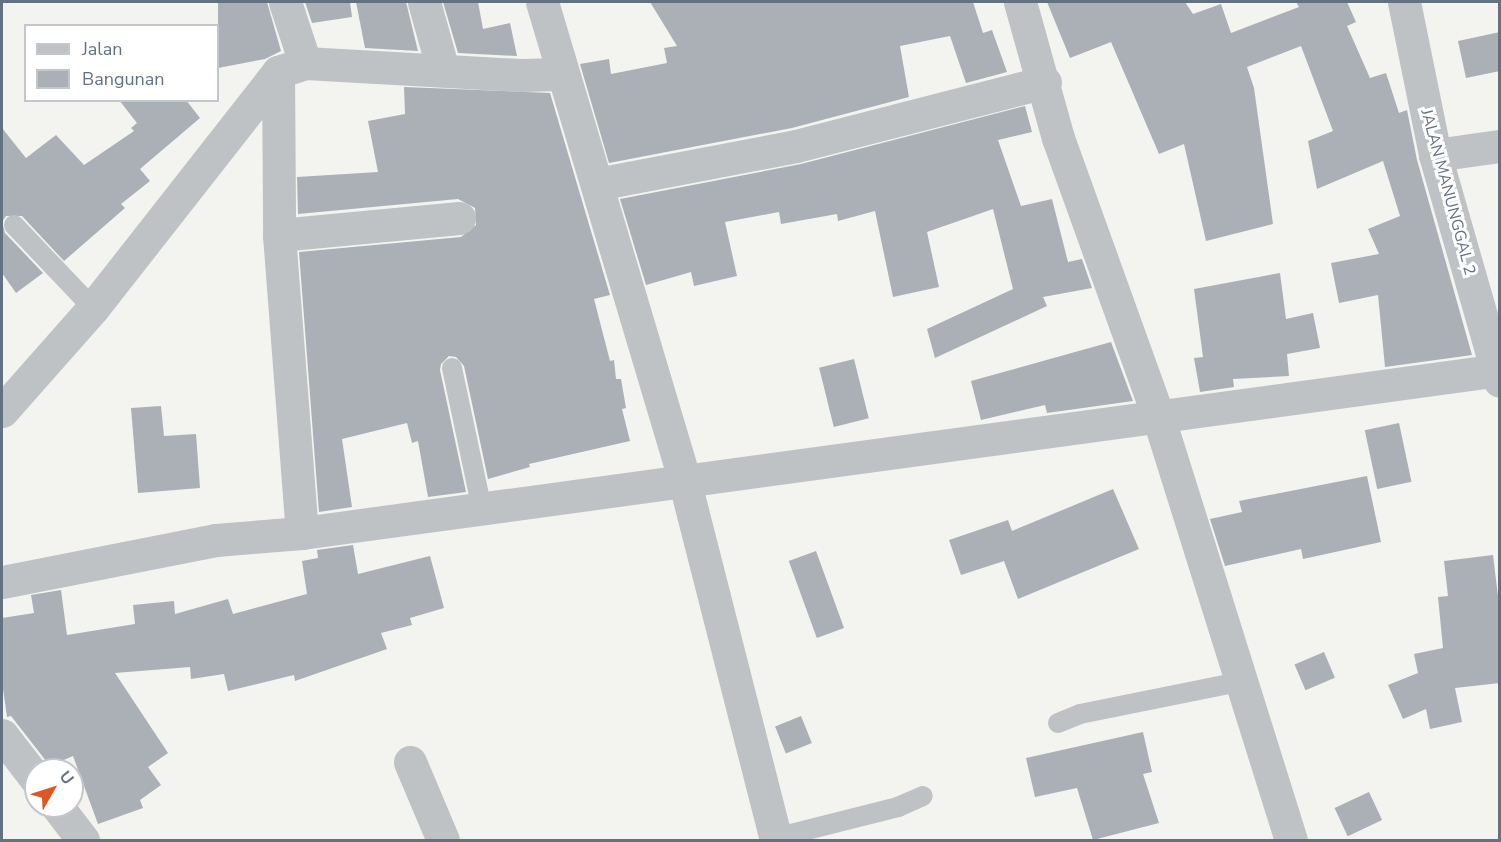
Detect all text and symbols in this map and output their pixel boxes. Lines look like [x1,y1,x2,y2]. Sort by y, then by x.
legend [24,24,219,102]
text: Jalan [82,37,122,61]
text: Bangunan [82,67,165,91]
street label: JALAN MANUNGGAL 2 [1417,107,1479,277]
north arrow [24,758,84,818]
text: U [54,766,79,789]

